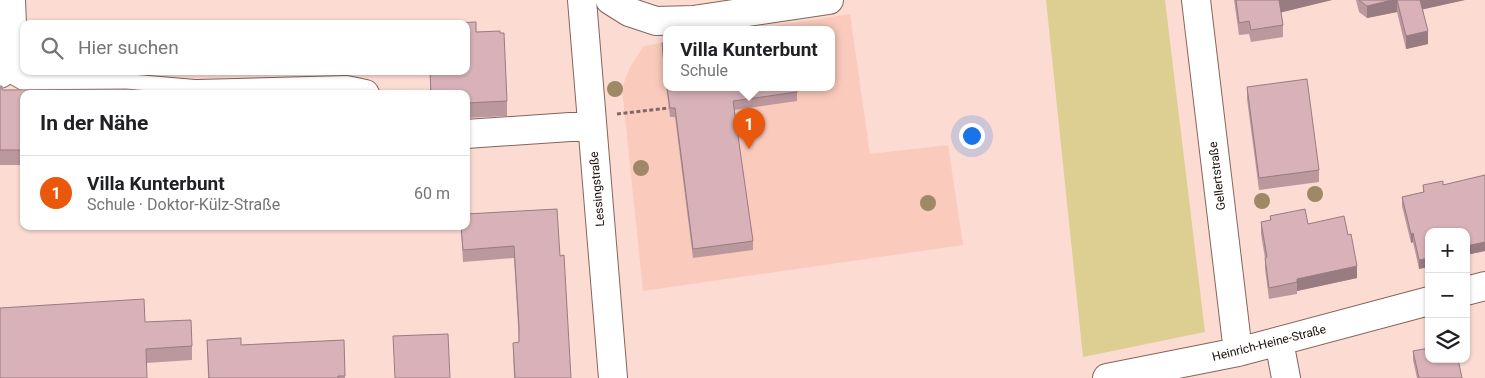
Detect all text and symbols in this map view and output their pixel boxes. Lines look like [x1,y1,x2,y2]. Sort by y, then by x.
search box [20,20,470,75]
popup [663,26,835,91]
icon: search [38,34,66,62]
text: Hier suchen [78,36,179,59]
text: Villa Kunterbunt [680,38,818,61]
text: Schule [680,61,728,80]
pin: 1 [733,108,765,149]
text: In der Nähe [40,111,148,135]
your location [959,123,985,149]
street label: Gellertstraße [1206,141,1228,211]
street label: Lessingstraße [587,151,607,227]
text: Villa Kunterbunt [87,172,225,195]
text: 1 [51,184,61,203]
text: 60 m [414,184,450,203]
text: Schule · Doktor-Külz-Straße [87,195,280,214]
map controls [1425,228,1470,363]
button: + [1425,228,1470,273]
button: − [1425,273,1470,318]
button: layers [1425,318,1470,363]
street label: Heinrich-Heine-Straße [1211,322,1327,364]

